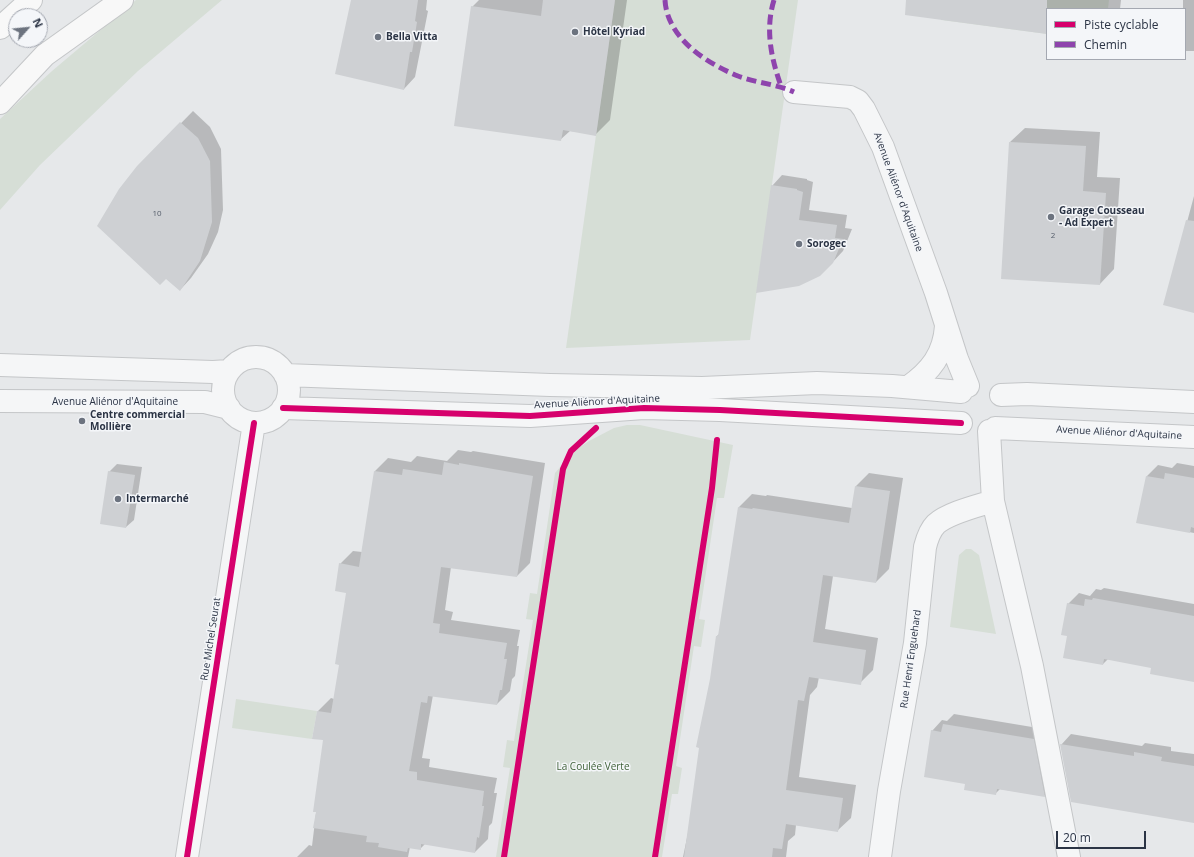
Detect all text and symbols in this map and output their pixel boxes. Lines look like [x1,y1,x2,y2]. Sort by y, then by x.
north arrow [8,8,48,48]
legend [1046,8,1186,60]
text: N [30,15,47,30]
text: Piste cyclable [1084,16,1158,33]
place label: Hôtel Kyriad [583,26,645,38]
marker: Hôtel Kyriad [570,27,580,37]
place label: Bella Vitta [386,31,438,43]
marker: Bella Vitta [373,32,383,42]
text: Chemin [1084,36,1127,53]
street label: Avenue Aliénor d'Aquitaine [871,131,925,253]
place label: Garage Cousseau - Ad Expert [1059,205,1145,228]
house number: 10 [152,209,162,219]
marker: Garage Cousseau - Ad Expert [1046,212,1056,222]
house number: 2 [1051,231,1055,241]
place label: Sorogec [807,238,846,250]
marker: Sorogec [794,239,804,249]
street label: Avenue Aliénor d'Aquitaine [534,393,660,411]
street label: Avenue Aliénor d'Aquitaine [52,396,178,408]
place label: Centre commercial Mollière [90,409,185,432]
marker: Centre commercial Mollière [77,416,87,426]
street label: Avenue Aliénor d'Aquitaine [1056,424,1182,442]
place label: Intermarché [126,493,189,505]
marker: Intermarché [113,494,123,504]
street label: Rue Michel Seurat [198,597,224,681]
street label: Rue Henri Enguehard [898,609,924,709]
park label: La Coulée Verte [556,761,630,773]
scale bar [1058,823,1148,849]
text: 20 m [1063,829,1091,846]

